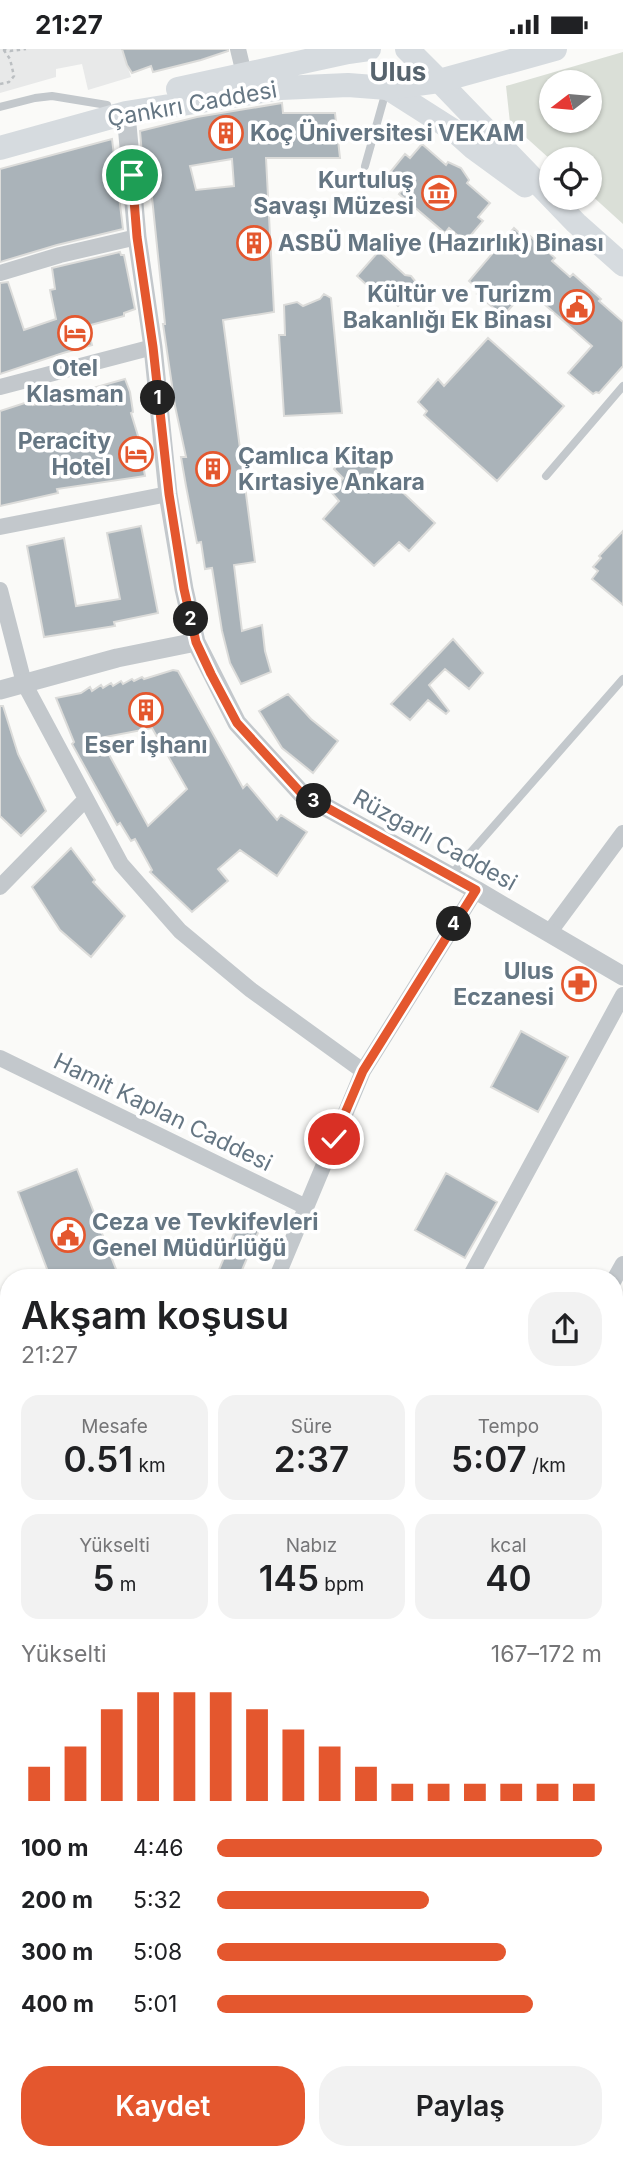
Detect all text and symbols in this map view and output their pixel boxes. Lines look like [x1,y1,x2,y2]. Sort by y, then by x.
text: 21:27 [35,9,103,40]
district label: Ulus [370,56,426,87]
north arrow [539,70,602,133]
map controls [539,70,602,210]
street label: Çankırı Caddesi [105,75,279,133]
building icon: Koç Üniversitesi VEKAM [207,114,245,152]
place label: Koç Üniversitesi VEKAM [250,119,524,147]
pin [102,145,162,205]
button: locate [539,147,602,210]
icon: arrive [113,156,151,194]
place label: Kurtuluş Savaşı Müzesi [253,166,414,220]
museum icon: Kurtuluş Savaşı Müzesi [420,174,458,212]
building icon: ASBÜ Maliye (Hazırlık) Binası [235,224,273,262]
place label: ASBÜ Maliye (Hazırlık) Binası [278,229,604,257]
place label: Kültür ve Turizm Bakanlığı Ek Binası [343,280,552,334]
public building icon: Kültür ve Turizm Bakanlığı Ek Binası [558,288,596,326]
hotel icon: Otel Klasman [56,314,94,352]
place label: Otel Klasman [26,354,124,408]
pin: 1 [140,381,176,415]
text: 1 [153,386,162,409]
place label: Peracity Hotel [18,427,111,481]
hotel icon: Peracity Hotel [117,435,155,473]
place label: Çamlıca Kitap Kırtasiye Ankara [238,442,425,496]
building icon: Çamlıca Kitap Kırtasiye Ankara [194,450,232,488]
pin: 2 [174,601,208,637]
text: 2 [185,607,196,630]
building icon: Eser İşhanı [127,691,165,729]
place label: Eser İşhanı [85,731,207,759]
pin: 3 [296,783,332,819]
street label: Rüzgarlı Caddesi [348,783,522,897]
text: 3 [307,789,320,812]
pin: 4 [436,907,472,941]
text: 4 [447,912,460,935]
place label: Ulus Eczanesi [453,957,554,1011]
pharmacy icon: Ulus Eczanesi [560,965,598,1003]
street label: Hamit Kaplan Caddesi [49,1047,277,1177]
pin [304,1109,364,1169]
icon: check [315,1120,353,1158]
place label: Ceza ve Tevkifevleri Genel Müdürlüğü [92,1208,319,1262]
public building icon: Ceza ve Tevkifevleri Genel Müdürlüğü [49,1216,87,1254]
text: Akşam koşusu [21,1292,289,1338]
button: share [528,1292,602,1366]
text: 21:27 [21,1341,78,1369]
text: Mesafe [81,1415,148,1438]
text: Süre [291,1415,332,1438]
text: Tempo [478,1415,539,1438]
text: 0.51 [63,1438,133,1480]
text: 2:37 [274,1438,349,1480]
text: 5:07 [451,1438,527,1480]
text: km [133,1454,166,1477]
text: /km [527,1454,566,1477]
text: Yükselti [79,1534,150,1557]
text: Nabız [286,1534,337,1557]
text: kcal [490,1534,527,1557]
text: 5 [92,1557,115,1599]
text: 145 [259,1557,319,1599]
text: 40 [485,1557,532,1599]
text: m [115,1573,137,1596]
text: bpm [319,1573,364,1596]
text: Yükselti [21,1640,106,1668]
text: 167–172 m [491,1640,602,1668]
text: 100 m [21,1834,88,1862]
text: 4:46 [133,1834,184,1862]
text: 200 m [21,1886,93,1914]
text: 5:32 [133,1886,182,1914]
text: 300 m [21,1938,93,1966]
text: 5:08 [133,1938,182,1966]
text: 400 m [21,1990,94,2018]
text: 5:01 [133,1990,177,2018]
button: Kaydet [21,2066,305,2146]
button: Paylaş [319,2066,602,2146]

